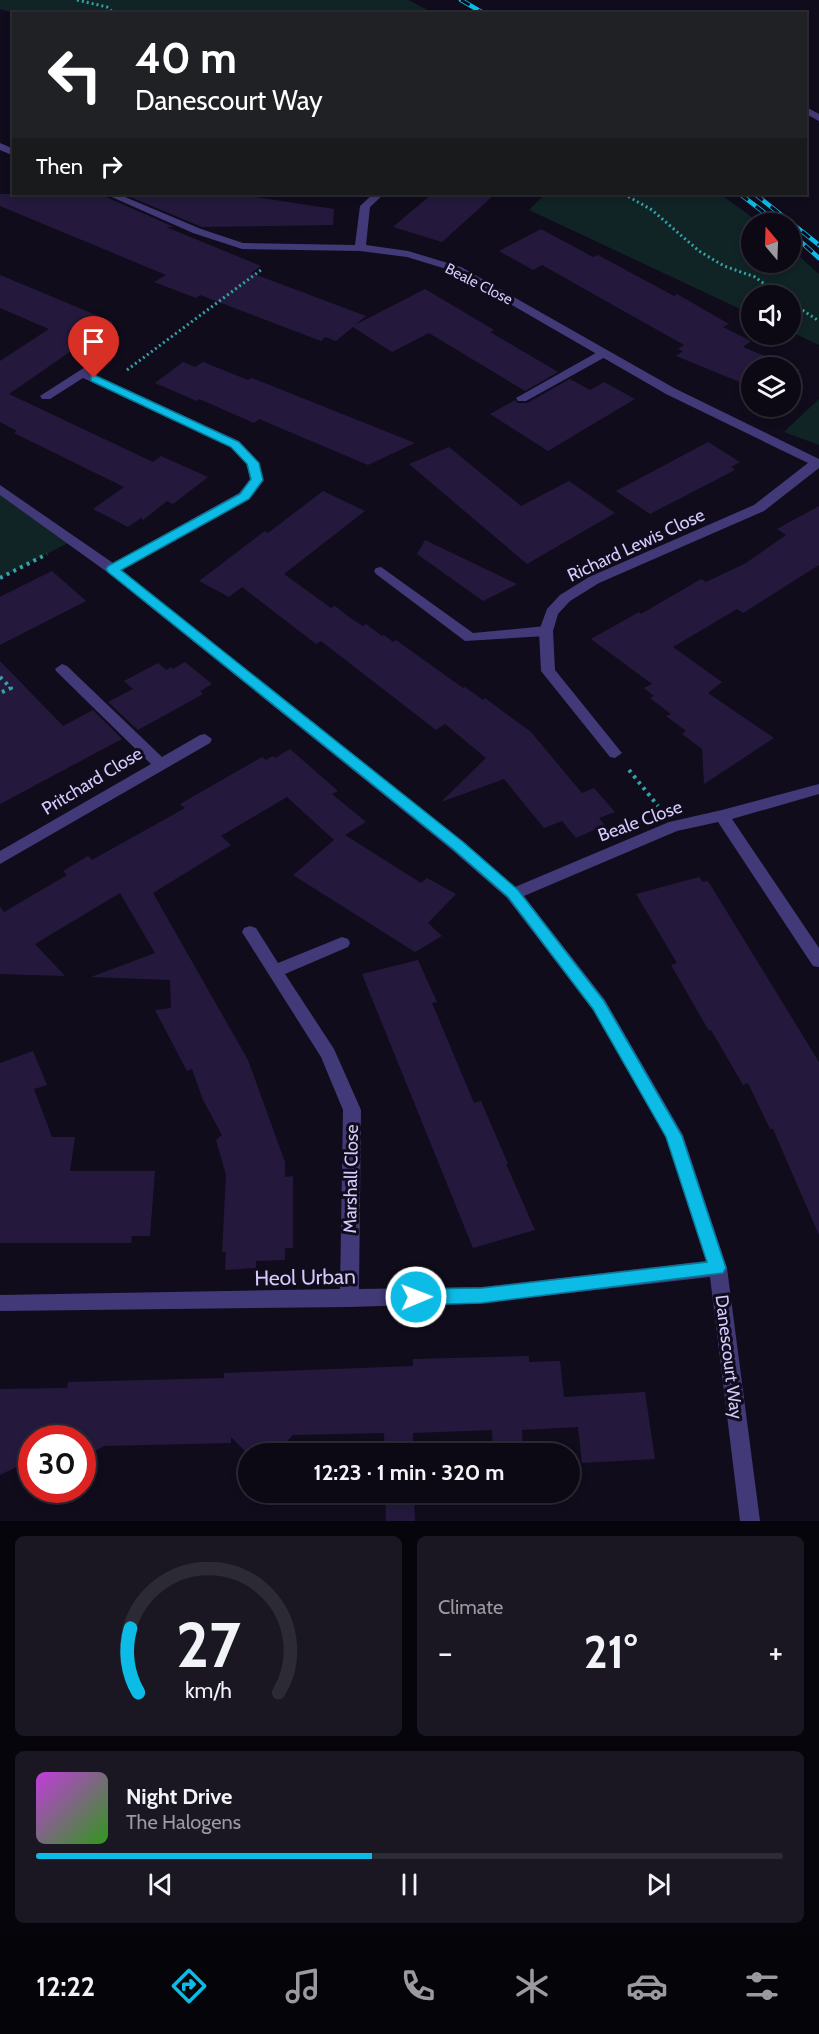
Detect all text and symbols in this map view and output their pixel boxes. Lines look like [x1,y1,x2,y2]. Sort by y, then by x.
text: 40 m [135,32,237,84]
icon: left [36,36,114,114]
text: Danescourt Way [135,84,323,117]
icon: right [95,150,128,183]
text: Then [36,153,83,180]
north arrow [741,213,801,273]
map controls [741,213,801,417]
street label: Beale Close [442,259,516,309]
button: sound [741,285,801,345]
pin [68,316,119,378]
icon: arrive [77,325,110,358]
button: layers [741,357,801,417]
street label: Richard Lewis Close [564,504,708,586]
street label: Pritchard Close [38,742,146,820]
street label: Beale Close [595,796,685,846]
street label: Marshall Close [339,1124,363,1234]
street label: Heol Urban [254,1264,356,1290]
position arrow [384,1265,448,1329]
street label: Danescourt Way [710,1294,748,1420]
speed limit sign: 30 [18,1425,96,1503]
text: 12:23 · 1 min · 320 m [314,1459,504,1486]
text: Climate [438,1595,503,1619]
text: 27 [176,1607,241,1683]
text: 21° [584,1625,637,1679]
text: − [438,1632,453,1672]
text: + [768,1632,783,1672]
text: km/h [185,1677,232,1703]
text: Night Drive [126,1783,232,1810]
text: The Halogens [126,1810,241,1834]
icon: previous [144,1868,177,1901]
icon: pause [393,1868,426,1901]
icon: next [642,1868,675,1901]
icon: directions [168,1965,210,2007]
icon: music [282,1965,324,2007]
icon: phone [397,1965,439,2007]
icon: climate [511,1965,553,2007]
icon: car [626,1965,668,2007]
icon: filters [741,1965,783,2007]
text: 12:22 [36,1970,95,2003]

